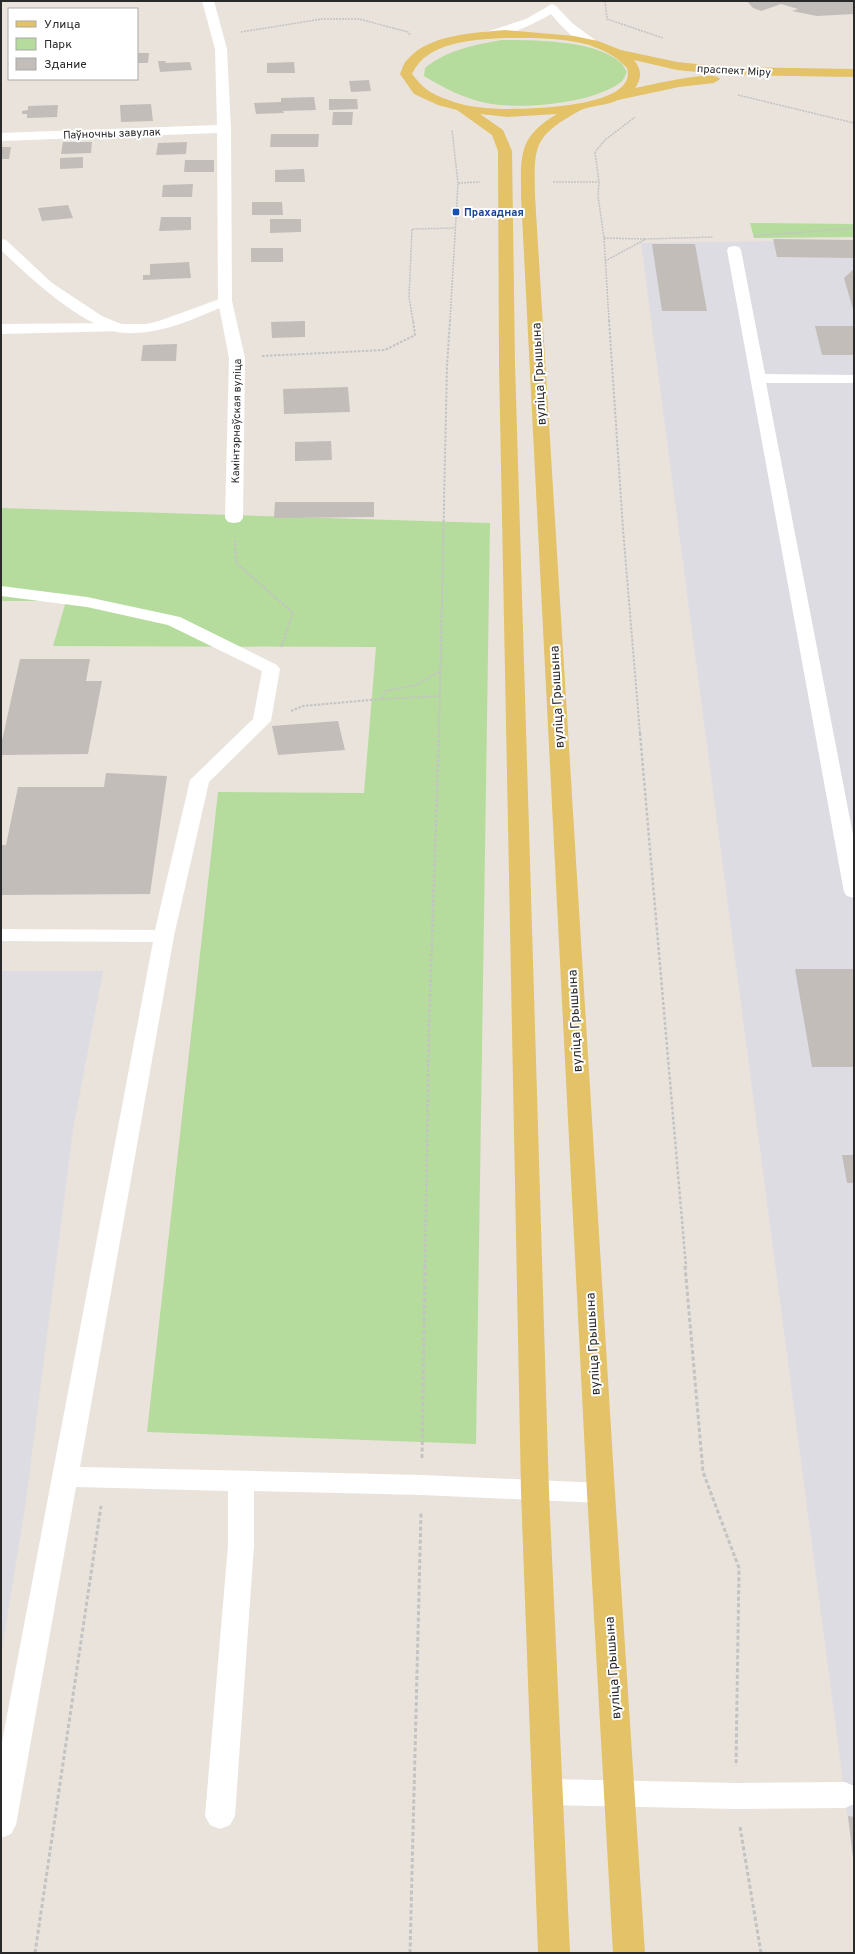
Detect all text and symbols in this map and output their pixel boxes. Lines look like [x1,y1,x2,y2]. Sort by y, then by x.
legend [8,8,138,80]
text: Улица [44,17,80,33]
text: Парк [44,37,72,53]
text: Здание [44,57,87,73]
street label: праспект Міру [697,62,771,80]
street label: Паўночны завулак [63,125,161,143]
place label: Прахадная [464,206,524,220]
marker: Прахадная [451,207,461,217]
street label: вуліца Грышына [529,322,551,426]
street label: Камінтэрнаўская вуліца [229,358,245,484]
street label: вуліца Грышына [547,645,569,749]
street label: вуліца Грышына [565,969,587,1073]
street label: вуліца Грышына [583,1292,605,1396]
street label: вуліца Грышына [602,1616,626,1720]

